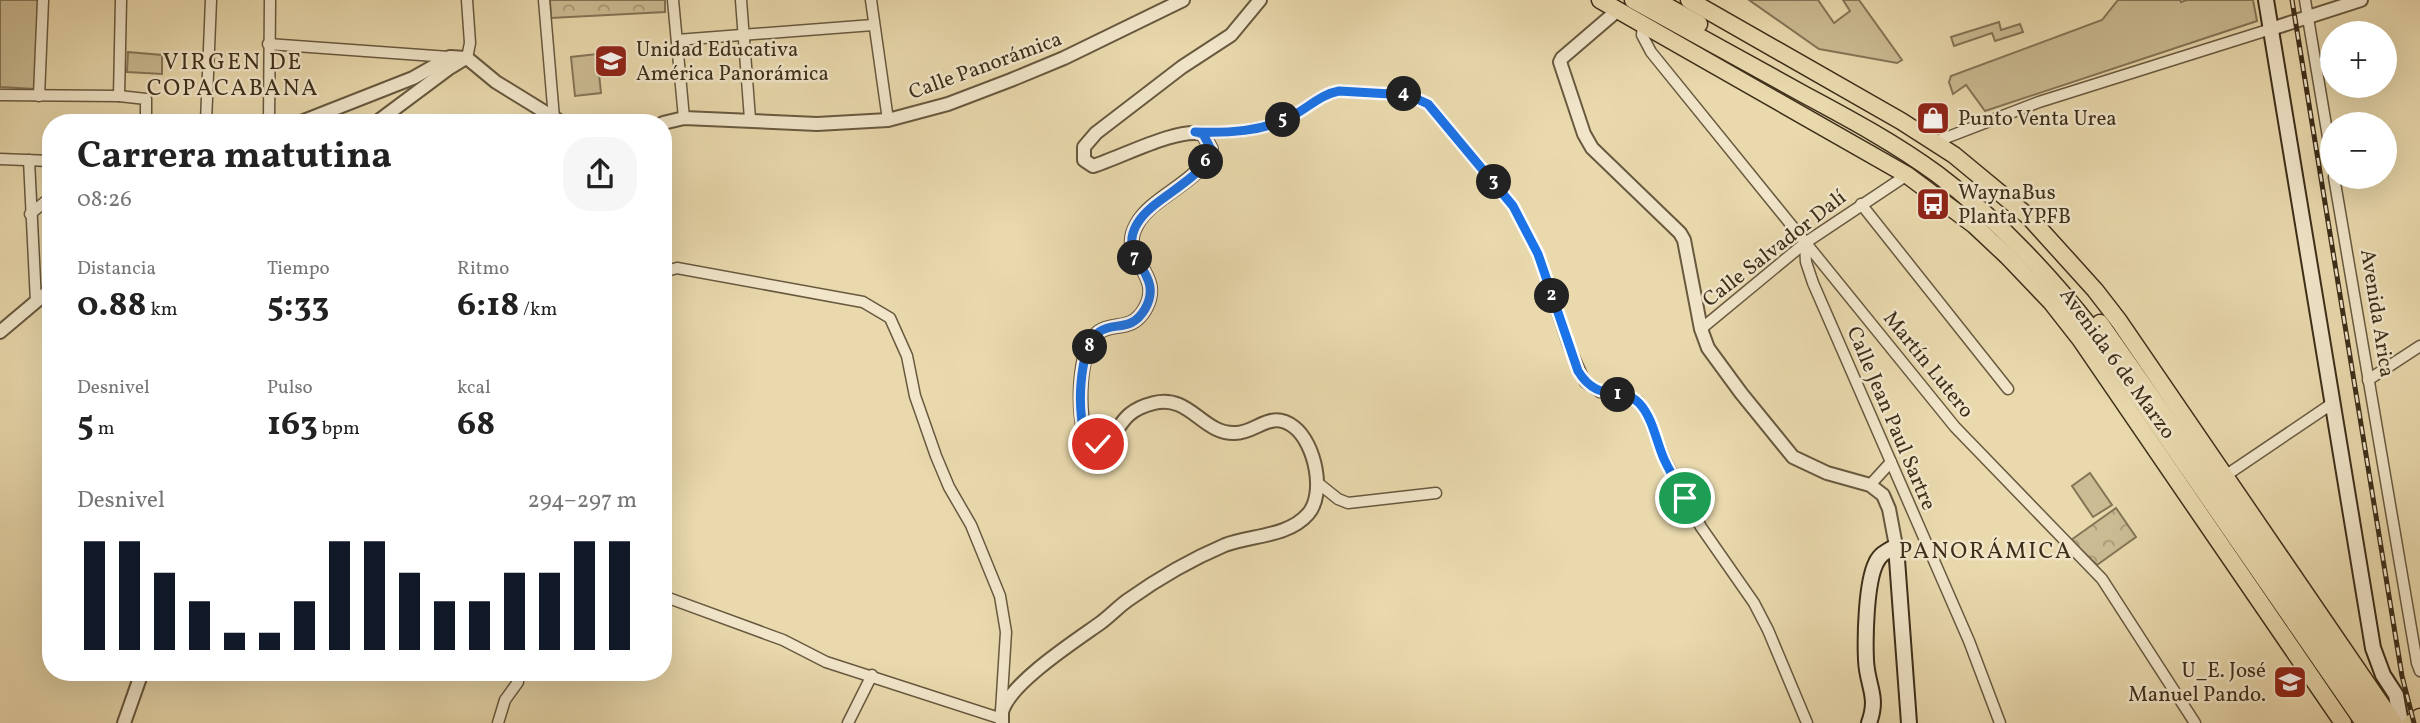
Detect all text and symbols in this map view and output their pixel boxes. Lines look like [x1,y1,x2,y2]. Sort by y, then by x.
map controls [2320,21,2397,189]
button: + [2320,21,2397,98]
street label: Calle Panorámica [905,25,1066,108]
place label: Unidad Educativa América Panorámica [636,36,829,89]
school or university icon: Unidad Educativa América Panorámica [592,42,630,80]
district label: VIRGEN DE COPACABANA [147,47,319,105]
pin: 4 [1386,76,1422,112]
text: 4 [1398,80,1409,106]
shop icon: Punto Venta Urea [1914,99,1952,137]
pin: 5 [1266,102,1300,138]
place label: Punto Venta Urea [1958,105,2117,134]
text: 5 [1278,106,1287,132]
button: − [2320,112,2397,189]
text: Carrera matutina [77,131,392,184]
button: share [563,137,637,211]
pin: 6 [1188,144,1224,180]
text: 6 [1200,148,1211,174]
pin: 3 [1476,164,1512,200]
text: 3 [1489,168,1498,194]
place label: WaynaBus Planta YPFB [1958,179,2071,232]
street label: Calle Salvador Dalí [1697,183,1853,315]
text: 08:26 [77,184,132,216]
bus stop icon: WaynaBus Planta YPFB [1914,185,1952,223]
pin: 7 [1118,240,1152,276]
text: 7 [1130,244,1139,270]
street label: Avenida Arica [2352,247,2401,379]
text: Distancia [77,256,156,282]
text: Tiempo [267,256,330,282]
text: Ritmo [457,256,509,282]
pin: 2 [1534,278,1570,314]
text: 0.88 [77,282,147,330]
text: 5:33 [267,282,329,330]
text: 6:18 [457,282,519,330]
text: 2 [1547,282,1556,308]
street label: Avenida 6 de Marzo [2052,282,2182,446]
text: km [147,297,178,323]
text: /km [519,297,557,323]
street label: Martín Lutero [1876,305,1980,425]
street label: Calle Jean Paul Sartre [1839,322,1942,515]
pin: 8 [1072,330,1108,364]
text: 8 [1084,333,1095,359]
text: Desnivel [77,375,150,401]
text: Pulso [267,375,313,401]
text: kcal [457,375,491,401]
pin: 1 [1600,378,1636,412]
text: 1 [1614,381,1621,407]
text: 5 [77,401,94,449]
text: 163 [267,401,318,449]
text: 68 [457,401,495,449]
pin [1068,414,1128,474]
text: m [94,416,114,442]
text: bpm [318,416,360,442]
icon: check [1079,425,1117,463]
pin [1655,468,1715,528]
icon: arrive [1666,479,1704,517]
text: Desnivel [77,485,165,517]
text: 294–297 m [528,485,637,517]
district label: PANORÁMICA [1899,536,2073,568]
place label: U_E. José Manuel Pando. [2128,657,2266,710]
school or university icon: U_E. José Manuel Pando. [2271,663,2309,701]

